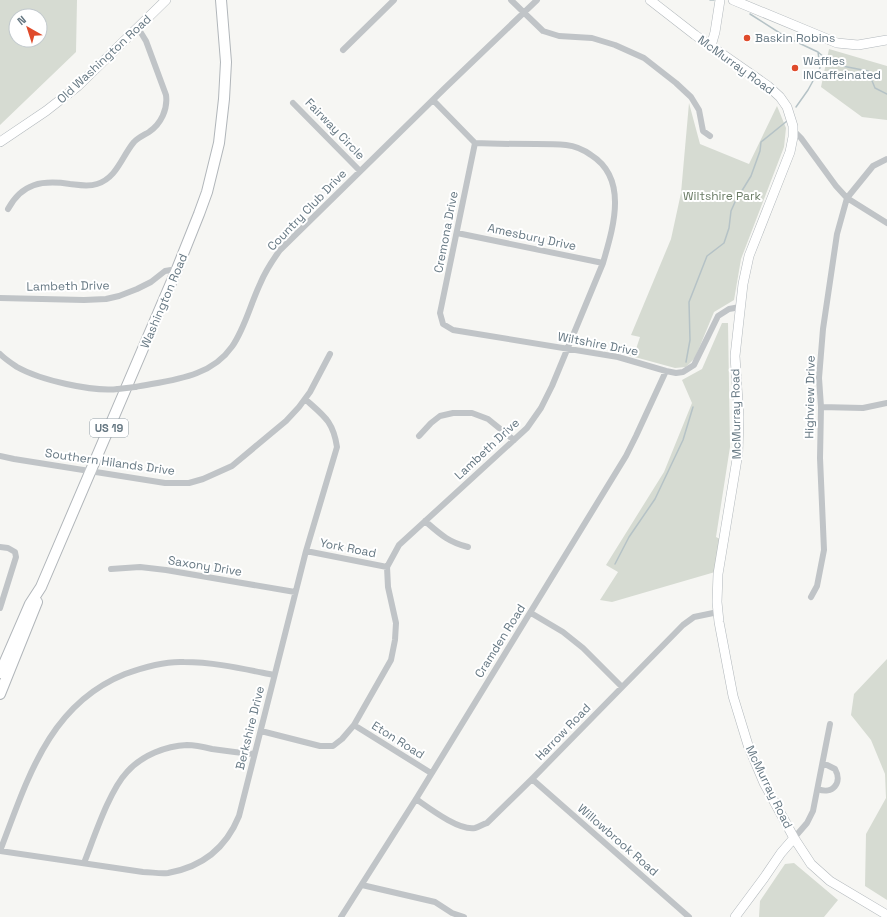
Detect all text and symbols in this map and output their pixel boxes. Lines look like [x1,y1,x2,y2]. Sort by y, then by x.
north arrow [8,8,48,48]
street label: Old Washington Road [53,11,155,107]
text: N [14,12,29,28]
place label: Baskin Robins [755,30,835,46]
street label: McMurray Road [695,32,777,98]
marker: Baskin Robins [742,33,752,43]
place label: Waffles INCaffeinated [803,53,881,83]
marker: Waffles INCaffeinated [790,63,800,73]
street label: Fairway Circle [302,95,368,163]
street label: Country Club Drive [264,166,350,254]
park label: Wiltshire Park [683,188,762,204]
street label: Cremona Drive [430,190,462,274]
street label: Amesbury Drive [486,220,578,254]
street label: Washington Road [137,251,191,351]
street label: Lambeth Drive [26,277,110,295]
street label: Wiltshire Drive [556,328,640,360]
street label: Highview Drive [801,355,819,439]
street label: McMurray Road [727,368,745,460]
street label: Lambeth Drive [451,415,523,483]
road number: US 19 [90,419,128,437]
street label: Southern Hilands Drive [44,445,176,479]
street label: York Road [318,535,378,561]
street label: Saxony Drive [167,552,243,580]
street label: Cramden Road [471,601,529,681]
street label: Berkshire Drive [232,684,268,772]
street label: Harrow Road [532,700,594,764]
street label: Eton Road [369,717,427,763]
street label: McMurray Road [742,743,796,831]
street label: Willowbrook Road [574,800,662,880]

